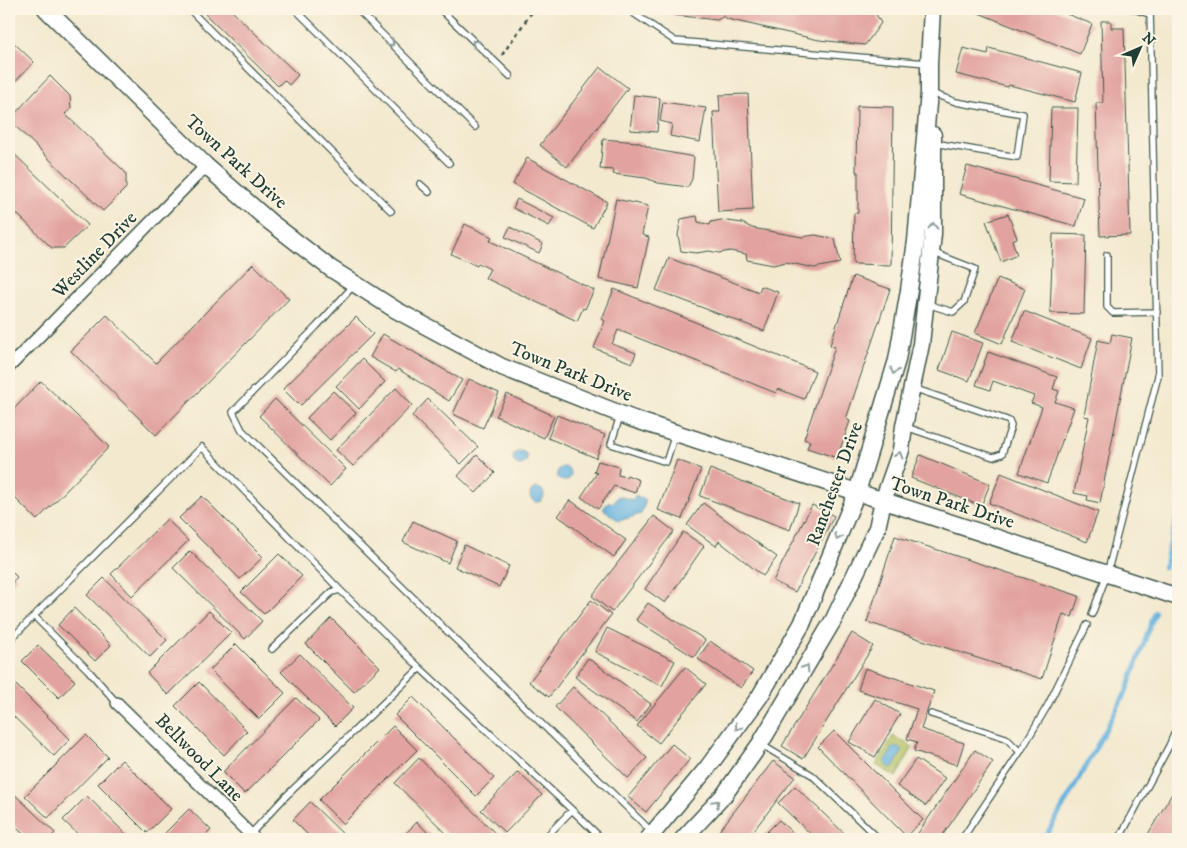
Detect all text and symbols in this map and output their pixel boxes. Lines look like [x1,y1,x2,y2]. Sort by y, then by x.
north arrow [1114,22,1164,72]
text: N [1138,29,1159,50]
one-way arrow [385,37,394,46]
one-way arrow [472,39,481,48]
street label: Town Park Drive [180,110,292,214]
street label: Westline Drive [47,207,142,304]
one-way arrow [928,221,939,229]
street label: Town Park Drive [507,337,636,407]
one-way arrow [889,366,899,375]
street label: Ranchester Drive [802,419,868,549]
one-way arrow [893,451,903,460]
street label: Town Park Drive [887,472,1017,534]
one-way arrow [834,532,845,541]
one-way arrow [800,665,809,674]
street label: Bellwood Lane [150,709,248,807]
one-way arrow [735,721,744,731]
one-way arrow [710,800,719,809]

